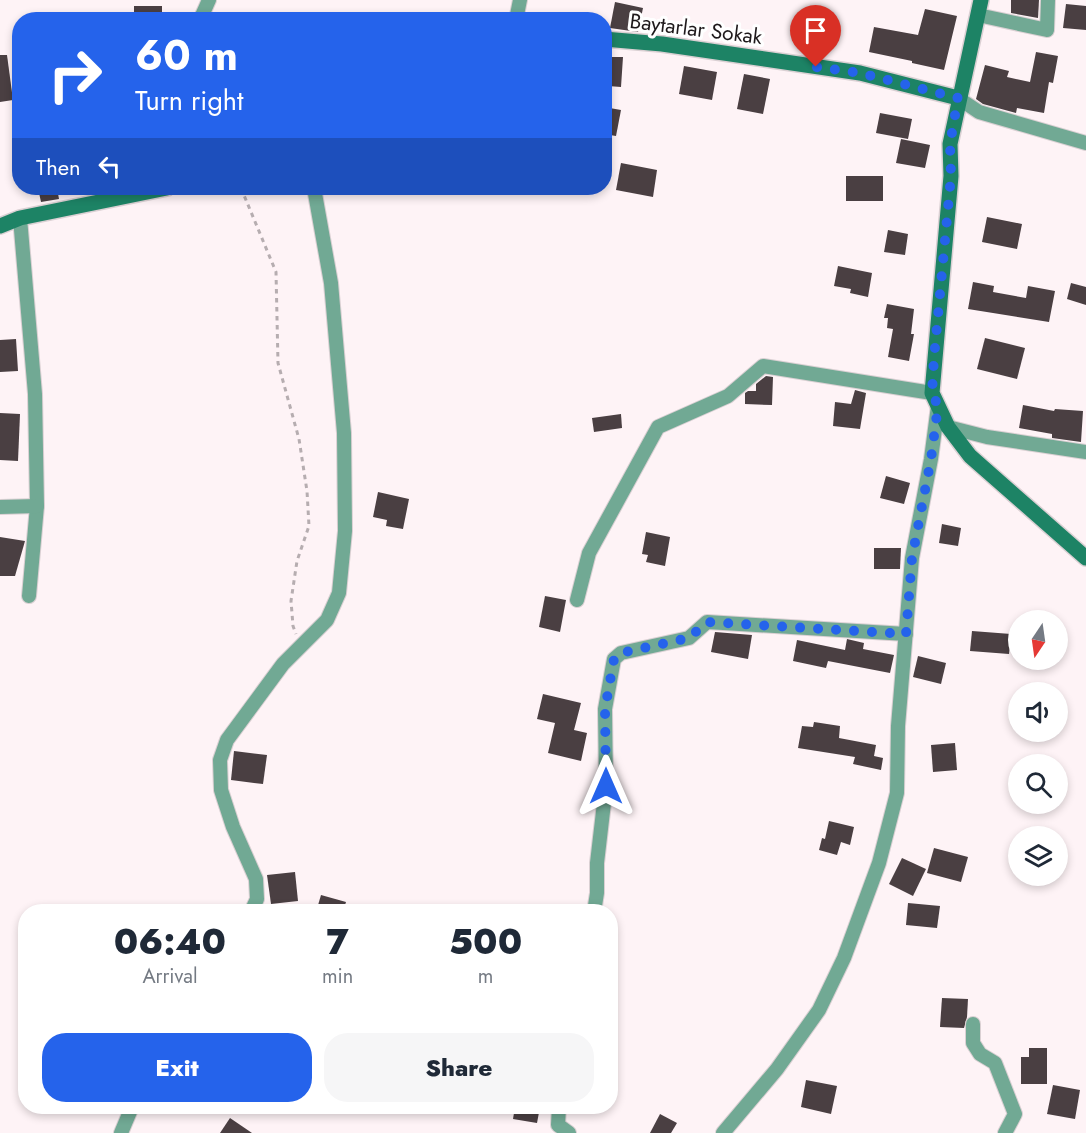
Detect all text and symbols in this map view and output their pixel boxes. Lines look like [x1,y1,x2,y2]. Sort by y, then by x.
pin [790,5,841,67]
street label: Baytarlar Sokak [628,6,765,52]
icon: arrive [799,14,832,47]
text: 60 m [135,25,238,86]
icon: right [36,36,114,114]
text: Turn right [135,81,243,120]
icon: left [93,150,126,183]
text: Then [36,151,81,183]
north arrow [1008,610,1068,670]
map controls [1008,610,1068,886]
button: sound [1008,682,1068,742]
position arrow [574,754,638,818]
button: search [1008,754,1068,814]
button: layers [1008,826,1068,886]
text: 06:40 [114,915,226,967]
text: 7 [326,915,349,967]
text: 500 [449,915,522,967]
text: Arrival [142,962,198,991]
text: min [322,962,353,991]
text: m [478,962,493,991]
button: Exit [42,1033,312,1102]
button: Share [324,1033,594,1102]

